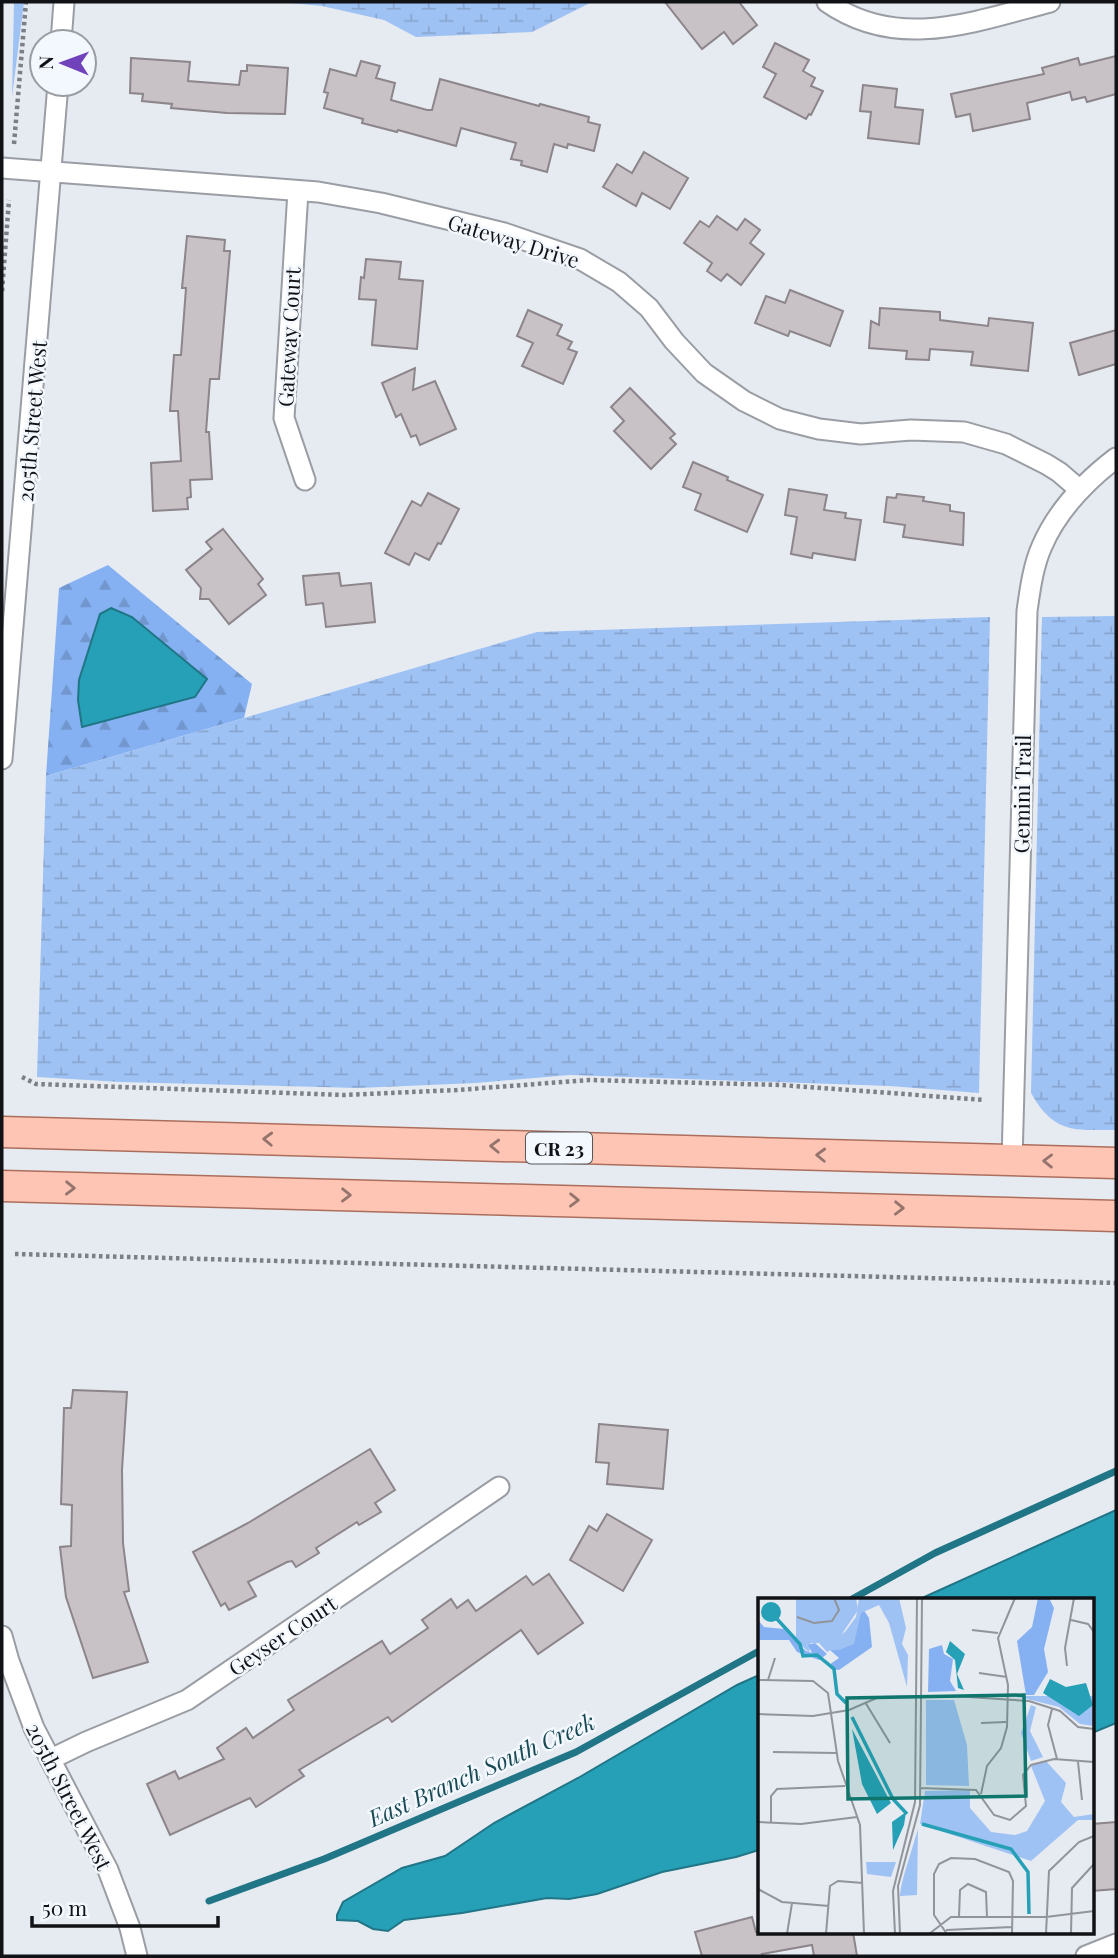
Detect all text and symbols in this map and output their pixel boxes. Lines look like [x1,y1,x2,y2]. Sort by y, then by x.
north arrow [28,28,98,98]
text: N [32,55,58,70]
street label: Gateway Drive [445,207,583,273]
street label: Gateway Court [270,266,306,407]
street label: 205th Street West [10,339,52,503]
street label: Gemini Trail [1006,734,1036,854]
one-way arrow [262,1132,273,1147]
road number: CR 23 [526,1132,592,1164]
one-way arrow [489,1138,500,1154]
one-way arrow [815,1147,825,1163]
one-way arrow [1042,1154,1053,1169]
one-way arrow [65,1180,76,1196]
one-way arrow [341,1187,352,1202]
one-way arrow [569,1193,580,1208]
one-way arrow [894,1201,905,1216]
street label: Geyser Court [222,1588,342,1681]
inset map [758,1598,1094,1934]
water label: East Branch South Creek [362,1705,599,1833]
street label: 205th Street West [21,1717,119,1875]
scale bar [32,1884,217,1928]
text: 50 m [42,1893,88,1921]

